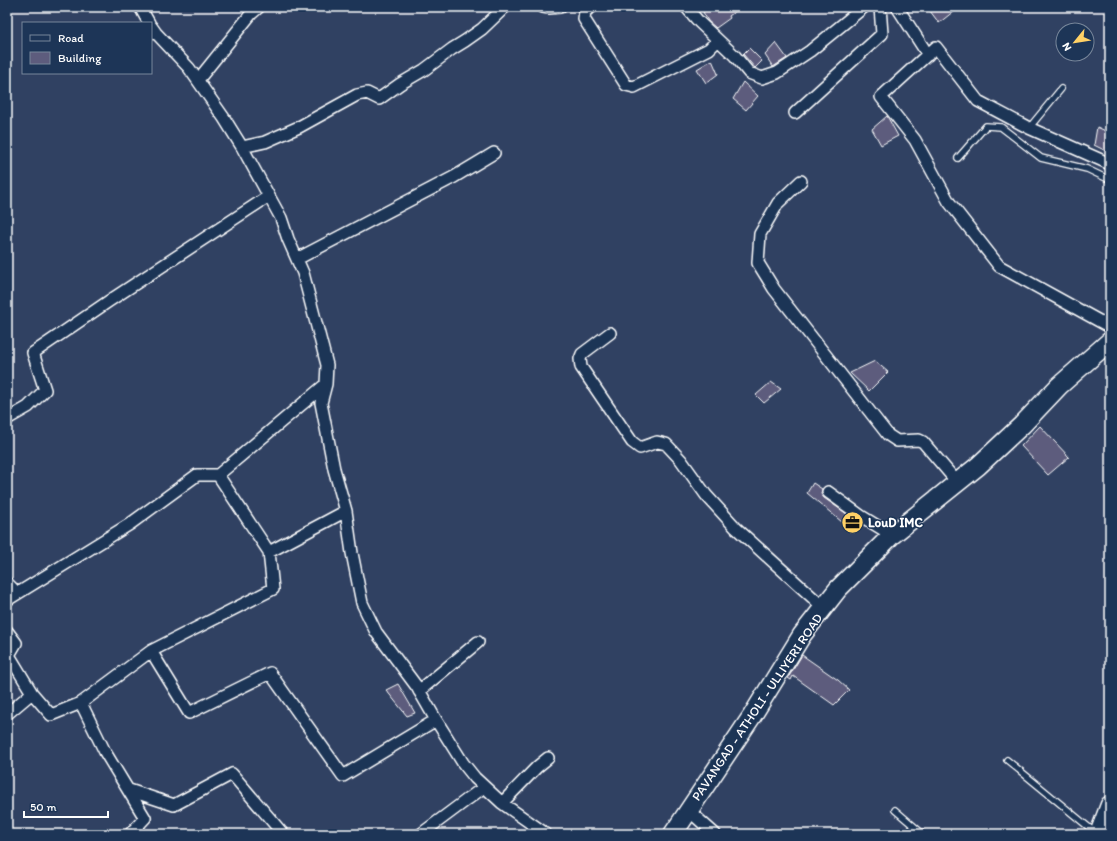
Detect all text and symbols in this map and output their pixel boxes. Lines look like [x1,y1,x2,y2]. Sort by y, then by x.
legend [22,22,152,74]
north arrow [1055,22,1095,62]
text: Road [58,31,84,45]
text: N [1059,40,1074,53]
text: Building [58,51,102,65]
office icon: LouD IMC [840,509,866,535]
place label: LouD IMC [868,515,923,530]
street label: PAVANGAD - ATHOLI - ULLIYERI ROAD [689,611,825,803]
scale bar [24,793,108,819]
text: 50 m [30,800,56,814]

